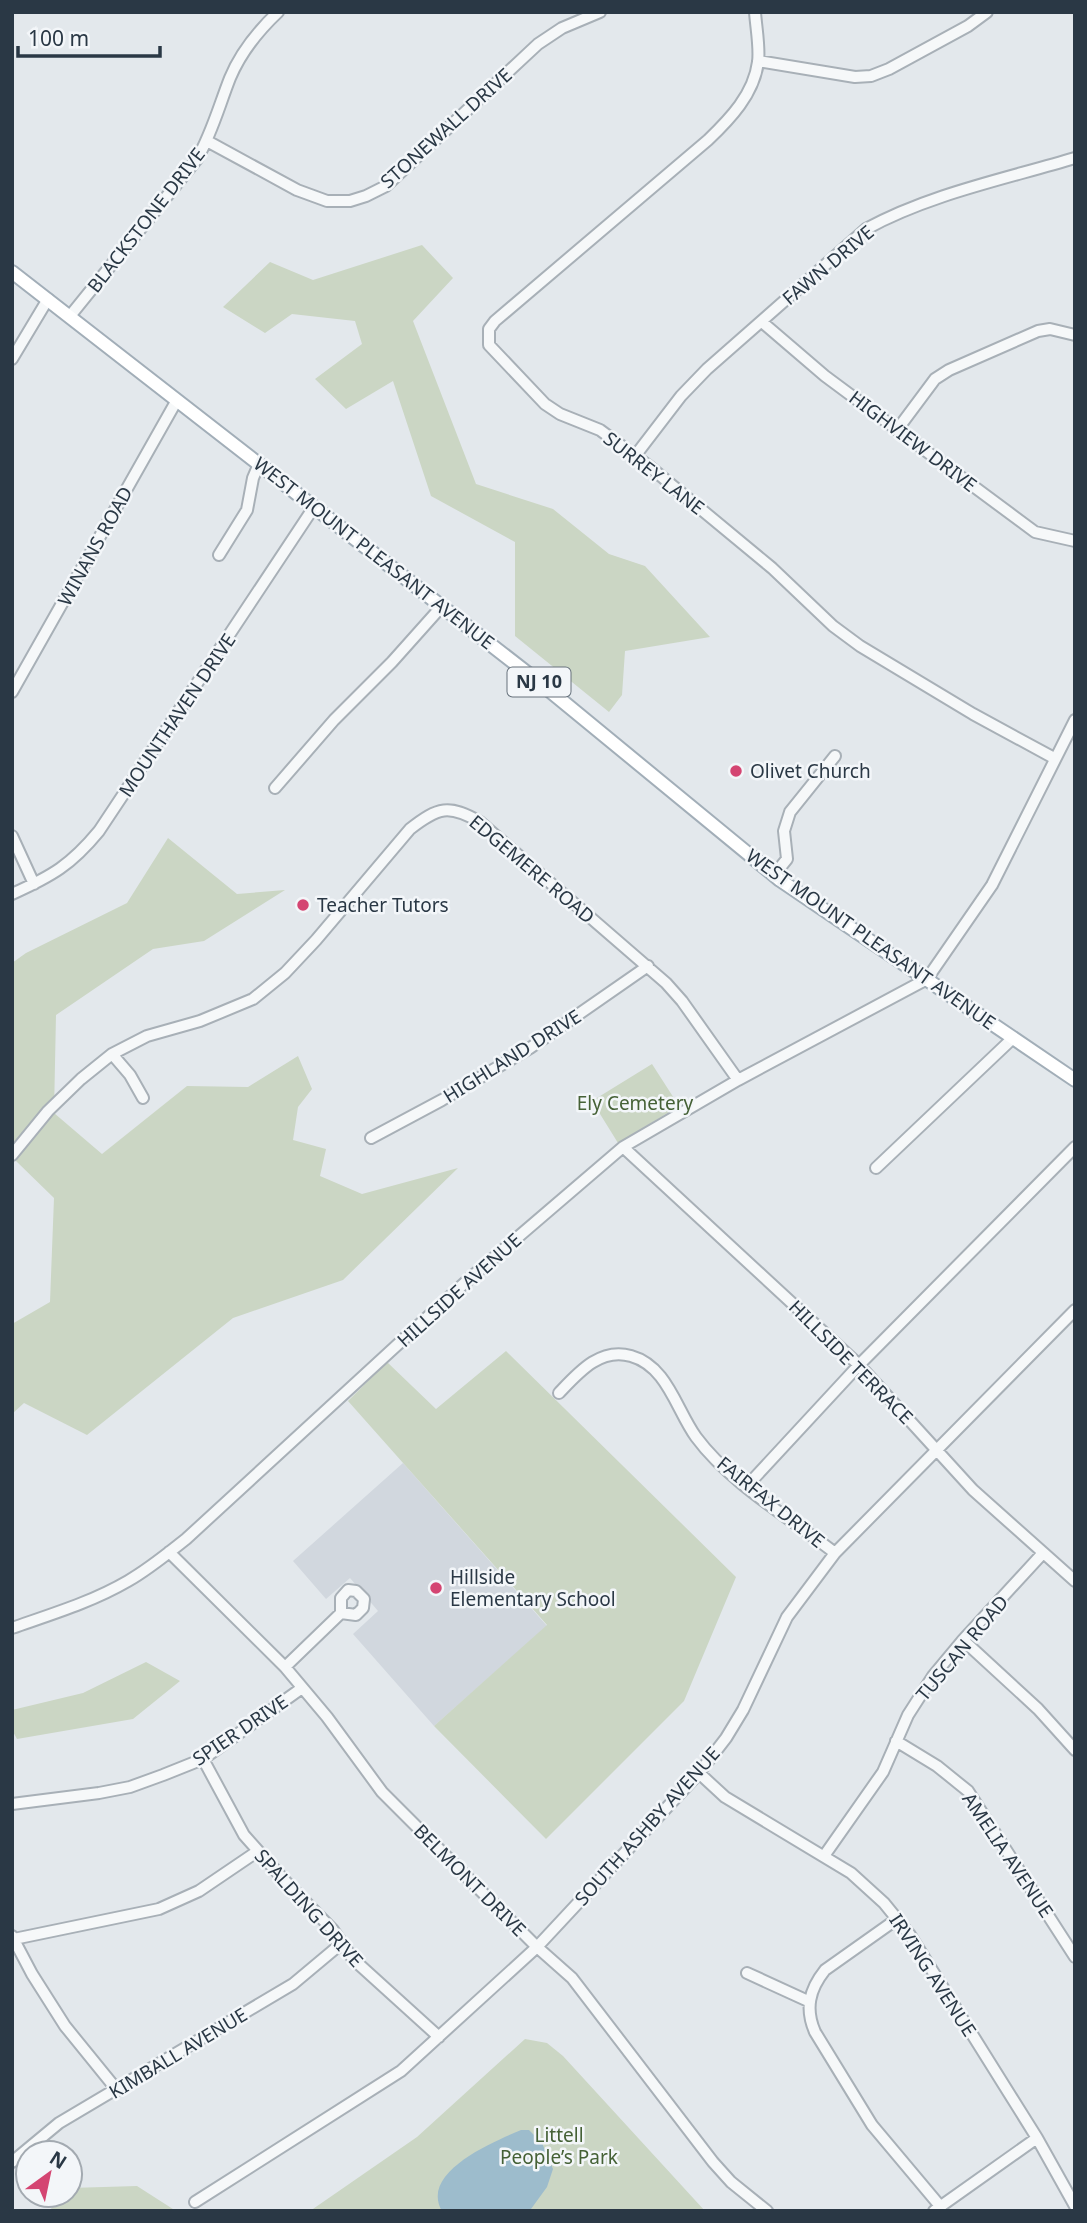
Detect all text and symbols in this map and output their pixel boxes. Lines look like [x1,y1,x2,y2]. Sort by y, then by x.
scale bar [18,14,159,58]
text: 100 m [28,24,89,52]
street label: STONEWALL DRIVE [375,62,517,194]
street label: BLACKSTONE DRIVE [81,142,211,298]
street label: FAWN DRIVE [777,219,879,311]
street label: HIGHVIEW DRIVE [844,384,982,498]
street label: SURREY LANE [598,425,710,521]
street label: WEST MOUNT PLEASANT AVENUE [248,451,500,655]
street label: WINANS ROAD [51,482,139,610]
street label: MOUNTHAVEN DRIVE [113,628,241,802]
road number: NJ 10 [508,668,570,696]
place label: Olivet Church [750,758,871,784]
marker: Olivet Church [728,763,744,779]
street label: EDGEMERE ROAD [464,809,600,929]
street label: WEST MOUNT PLEASANT AVENUE [741,843,1001,1035]
place label: Teacher Tutors [317,892,449,918]
marker: Teacher Tutors [295,897,311,913]
street label: HIGHLAND DRIVE [438,1003,586,1109]
park label: Ely Cemetery [577,1090,694,1116]
street label: HILLSIDE AVENUE [391,1227,527,1353]
street label: HILLSIDE TERRACE [783,1294,919,1430]
street label: FAIRFAX DRIVE [712,1450,830,1554]
place label: Hillside Elementary School [450,1564,616,1612]
marker: Hillside Elementary School [428,1580,444,1596]
street label: TUSCAN ROAD [910,1590,1014,1706]
street label: SPIER DRIVE [187,1689,293,1771]
street label: SOUTH ASHBY AVENUE [569,1741,725,1911]
street label: AMELIA AVENUE [956,1787,1060,1923]
street label: BELMONT DRIVE [408,1818,532,1942]
street label: SPALDING DRIVE [249,1843,369,1973]
street label: IRVING AVENUE [884,1909,982,2041]
street label: KIMBALL AVENUE [104,2001,252,2105]
park label: Littell People’s Park [500,2122,618,2170]
north arrow [14,2139,84,2209]
text: N [45,2145,72,2175]

